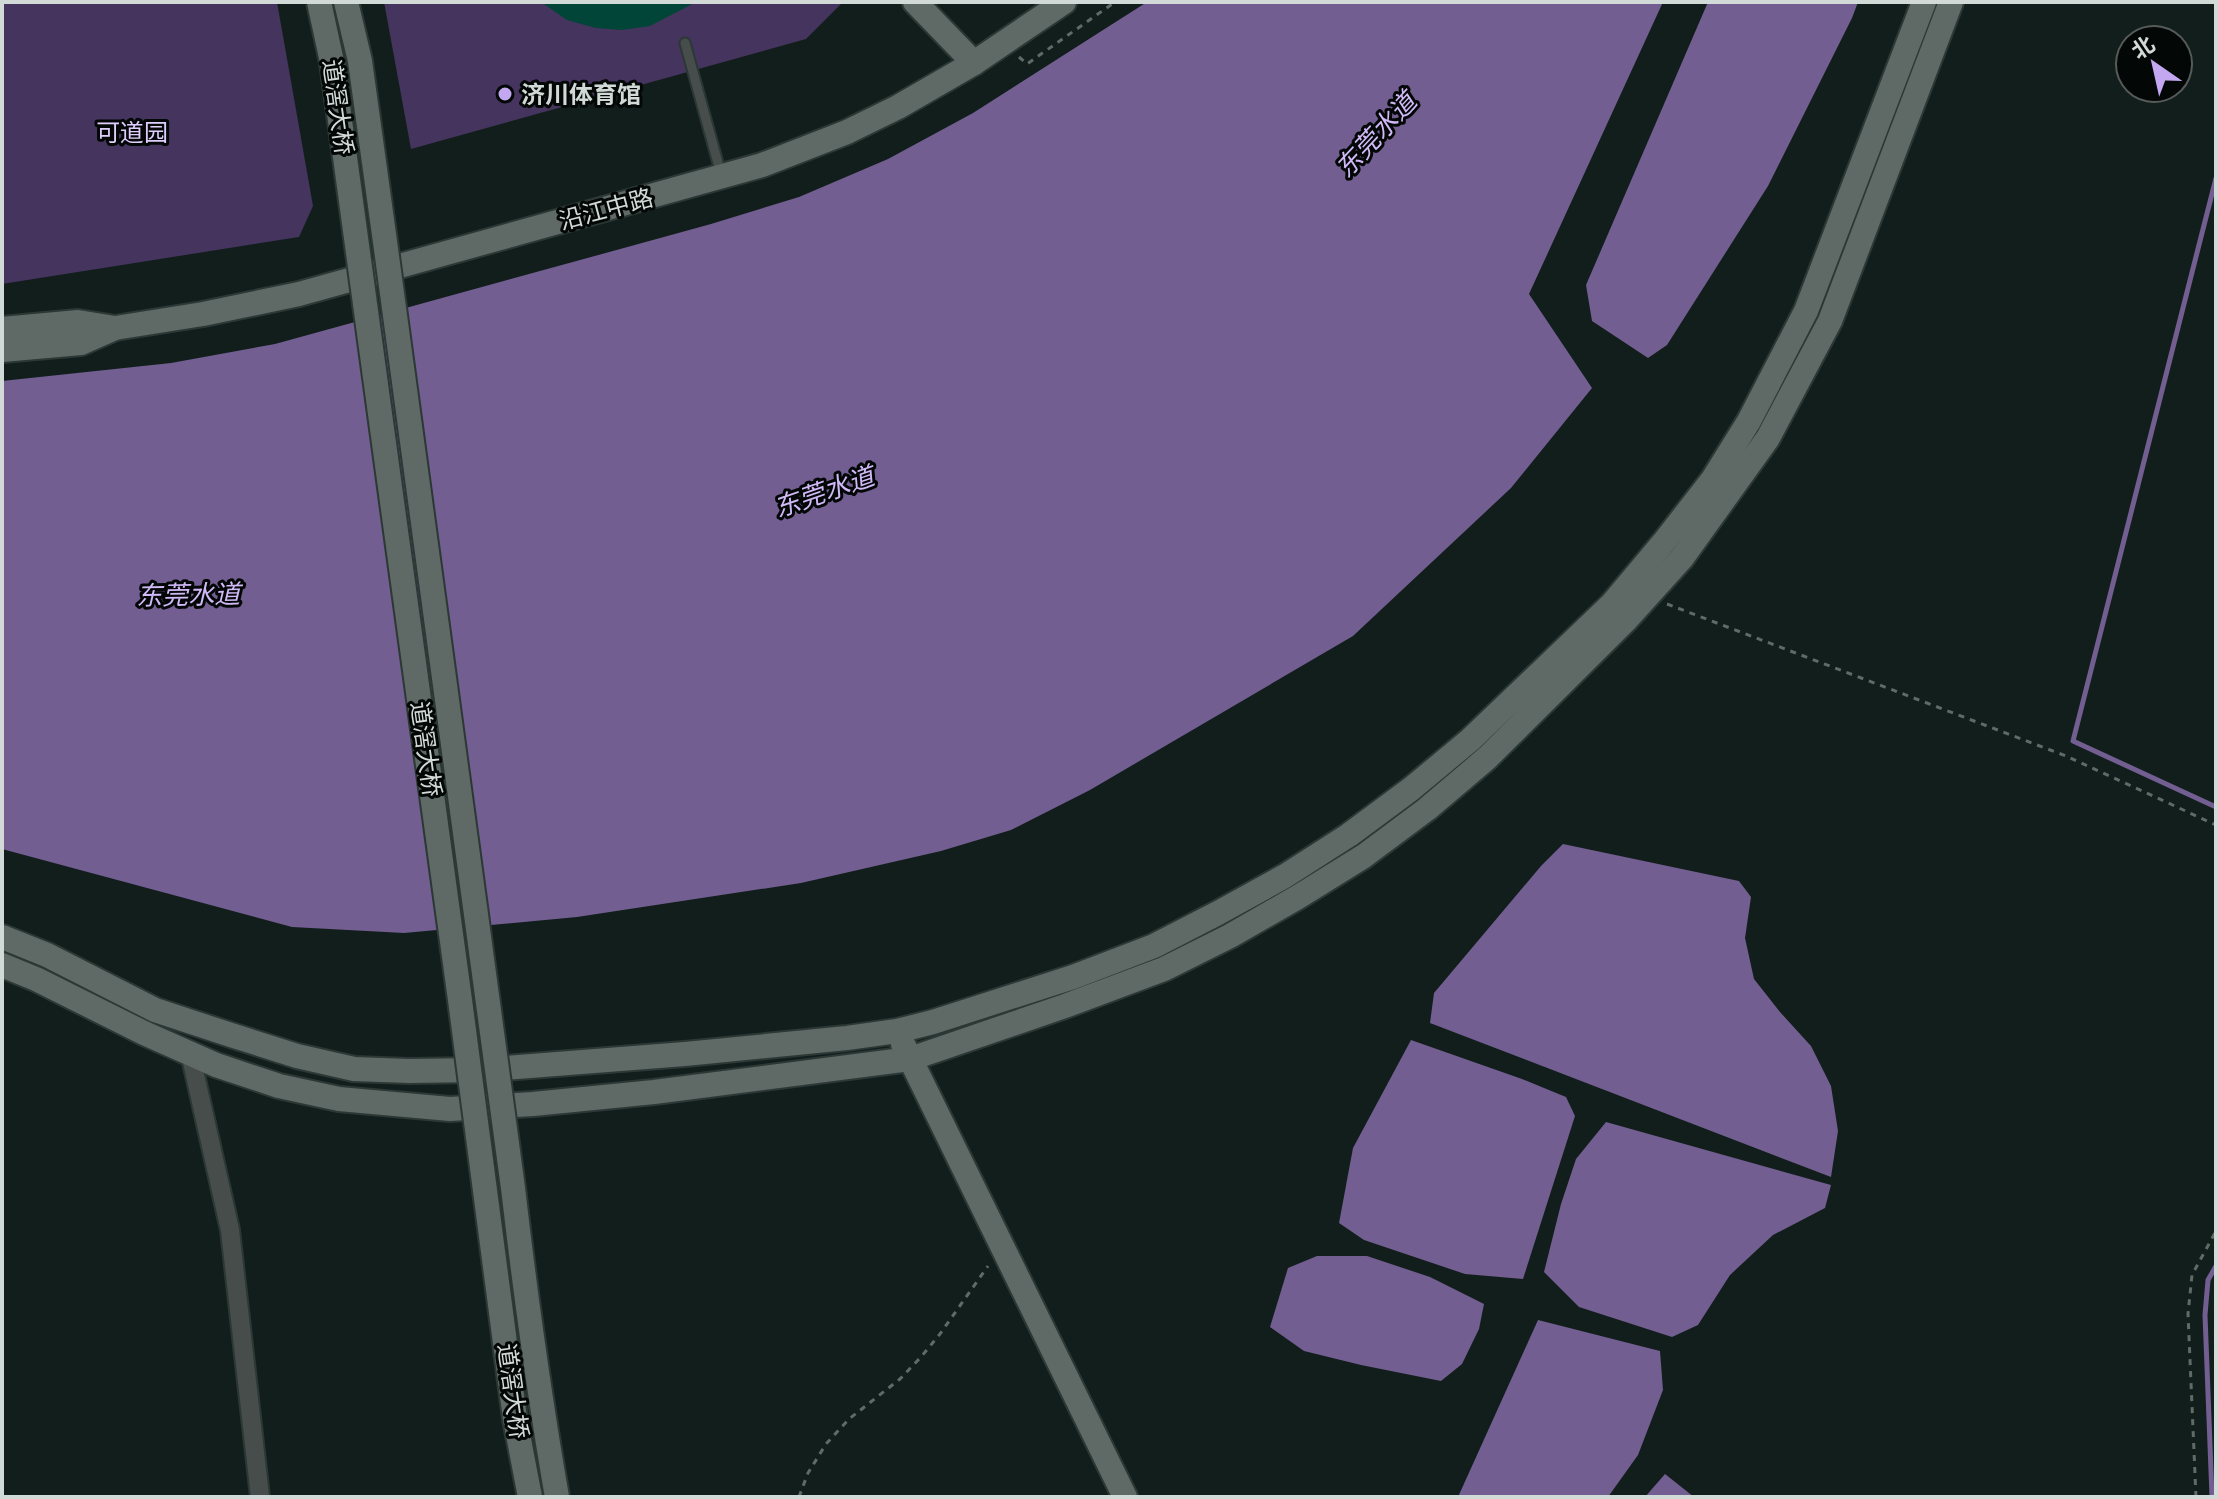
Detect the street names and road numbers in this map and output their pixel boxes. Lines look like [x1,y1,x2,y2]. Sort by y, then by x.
street label: 道滘大桥 [317,57,359,157]
street label: 沿江中路 [556,183,656,235]
street label: 道滘大桥 [405,699,447,799]
street label: 道滘大桥 [492,1341,534,1441]

